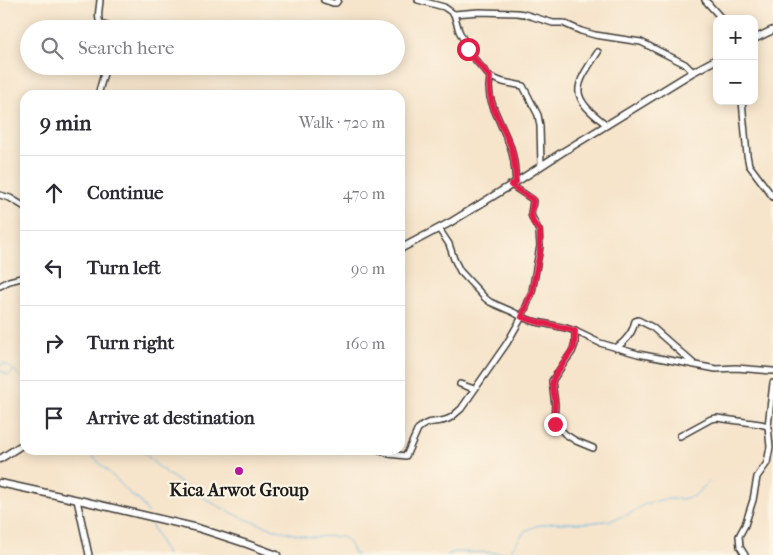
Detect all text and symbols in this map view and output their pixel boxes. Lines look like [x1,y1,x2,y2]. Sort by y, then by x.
map controls [713,15,758,105]
button: + [713,15,758,60]
search box [20,20,405,75]
icon: search [38,34,66,62]
text: Search here [78,37,174,59]
route start [457,38,480,61]
button: − [713,60,758,105]
text: 9 min [40,111,91,135]
text: Walk · 720 m [299,113,385,132]
icon: ahead [40,179,68,207]
text: Continue [87,182,163,204]
text: 470 m [343,184,385,203]
icon: left [40,254,68,282]
text: Turn left [87,257,161,279]
text: 90 m [351,259,385,278]
icon: right [40,329,68,357]
text: Turn right [87,332,174,354]
text: 160 m [345,334,385,353]
icon: arrive [40,404,68,432]
text: Arrive at destination [87,407,255,429]
route end [544,413,567,436]
marker: Kica Arwot Group [233,465,245,477]
place label: Kica Arwot Group [169,480,309,501]

